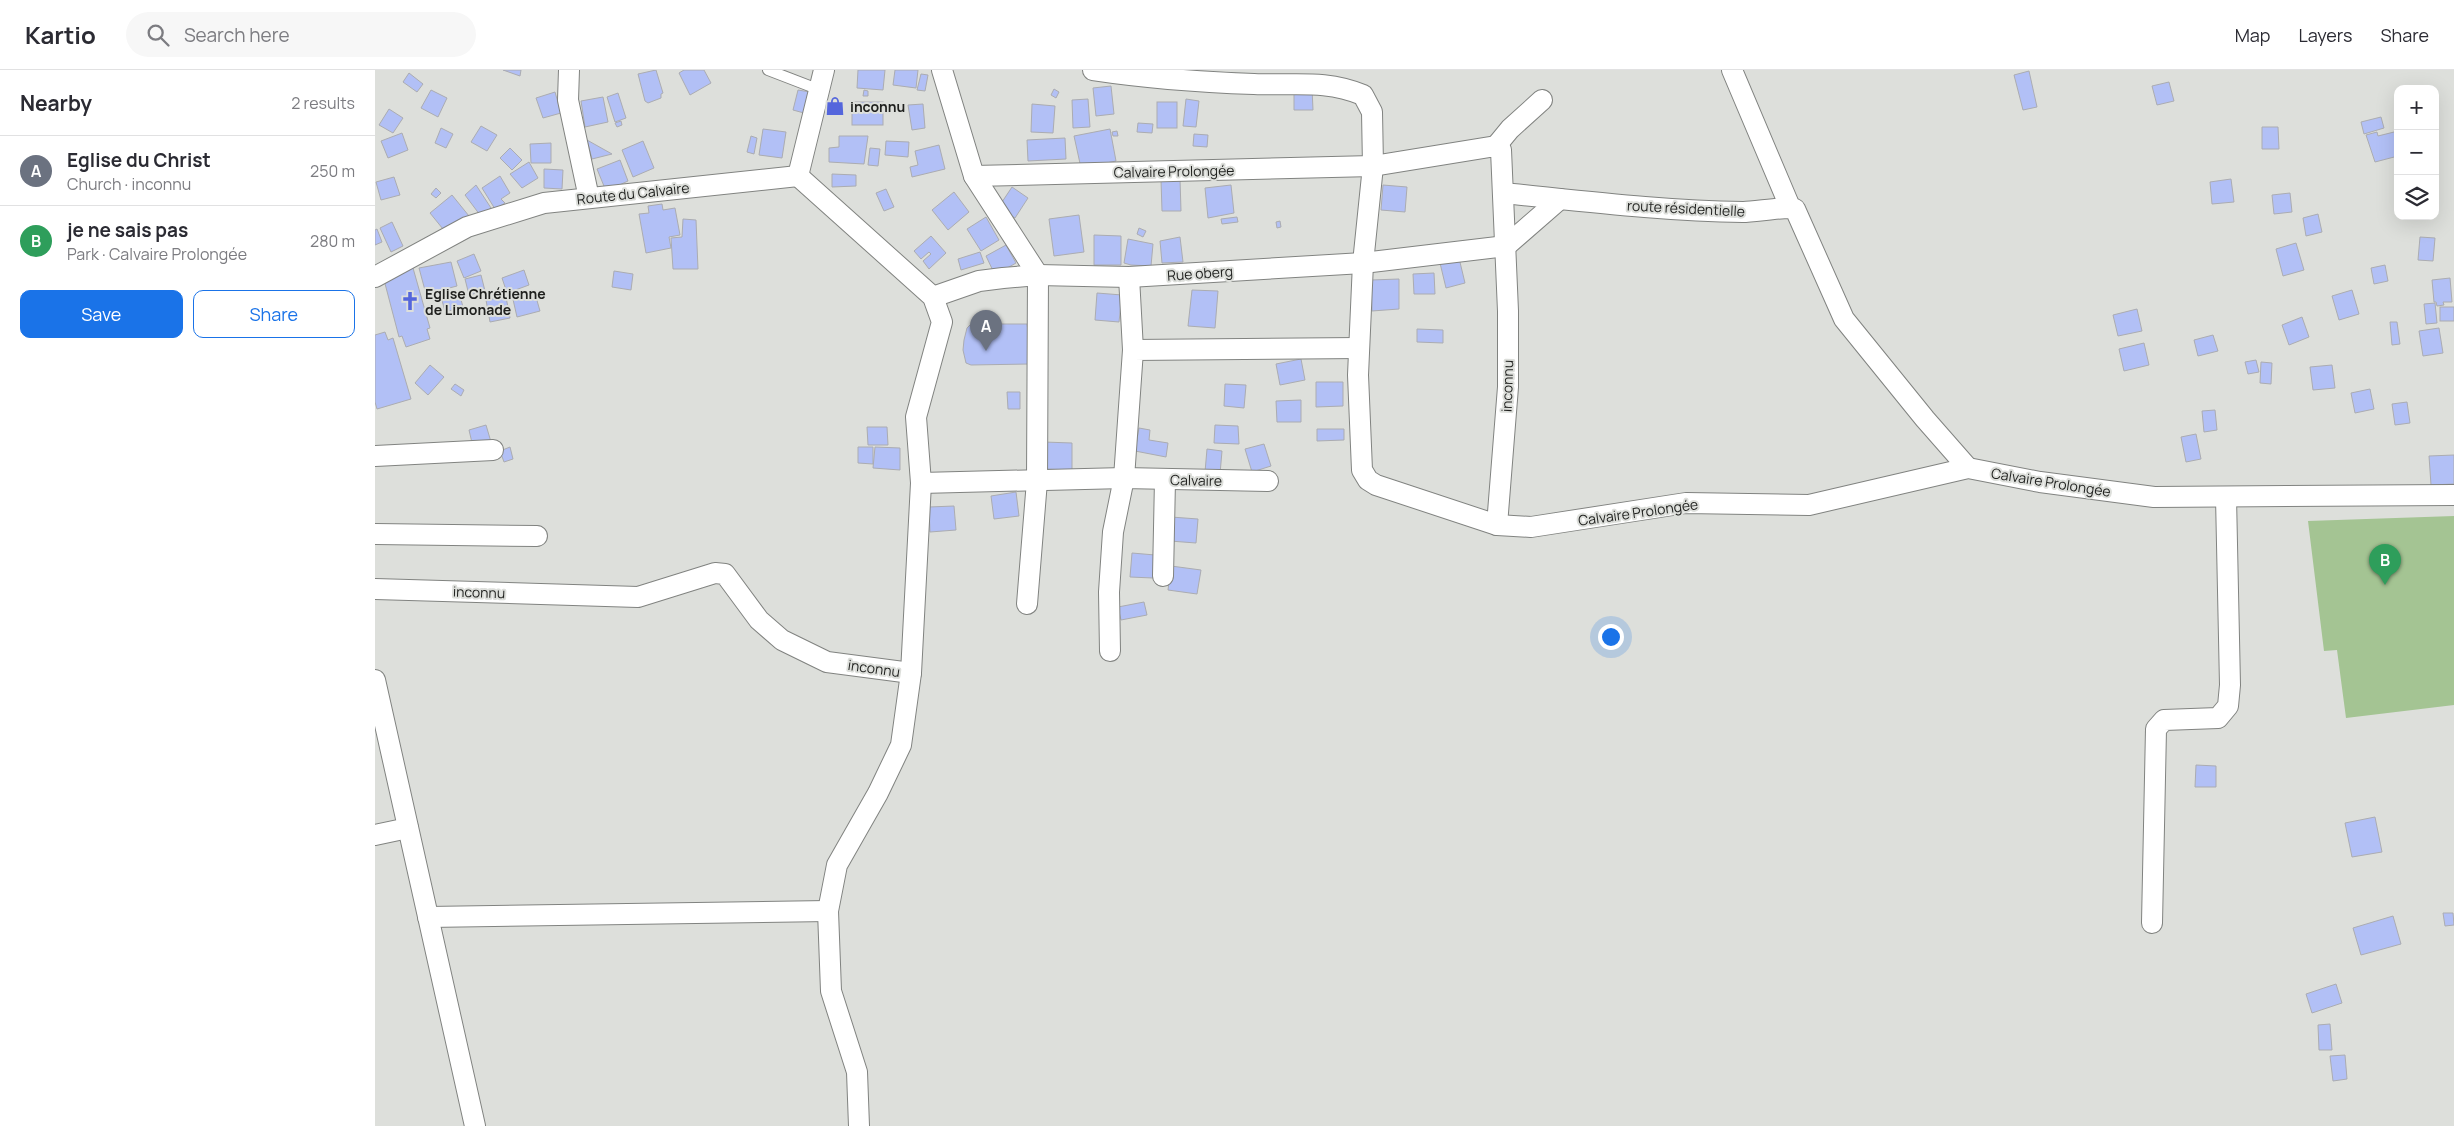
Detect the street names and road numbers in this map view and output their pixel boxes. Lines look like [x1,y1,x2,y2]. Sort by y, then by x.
street label: Calvaire Prolongée [1113,160,1235,182]
street label: Route du Calvaire [576,178,690,208]
street label: route résidentielle [1627,195,1745,221]
street label: Rue oberg [1166,261,1234,285]
street label: inconnu [1497,360,1517,412]
street label: Calvaire Prolongée [1990,463,2112,501]
street label: Calvaire [1170,470,1222,490]
street label: Calvaire Prolongée [1577,494,1699,530]
street label: inconnu [453,582,505,602]
street label: inconnu [847,655,901,681]

